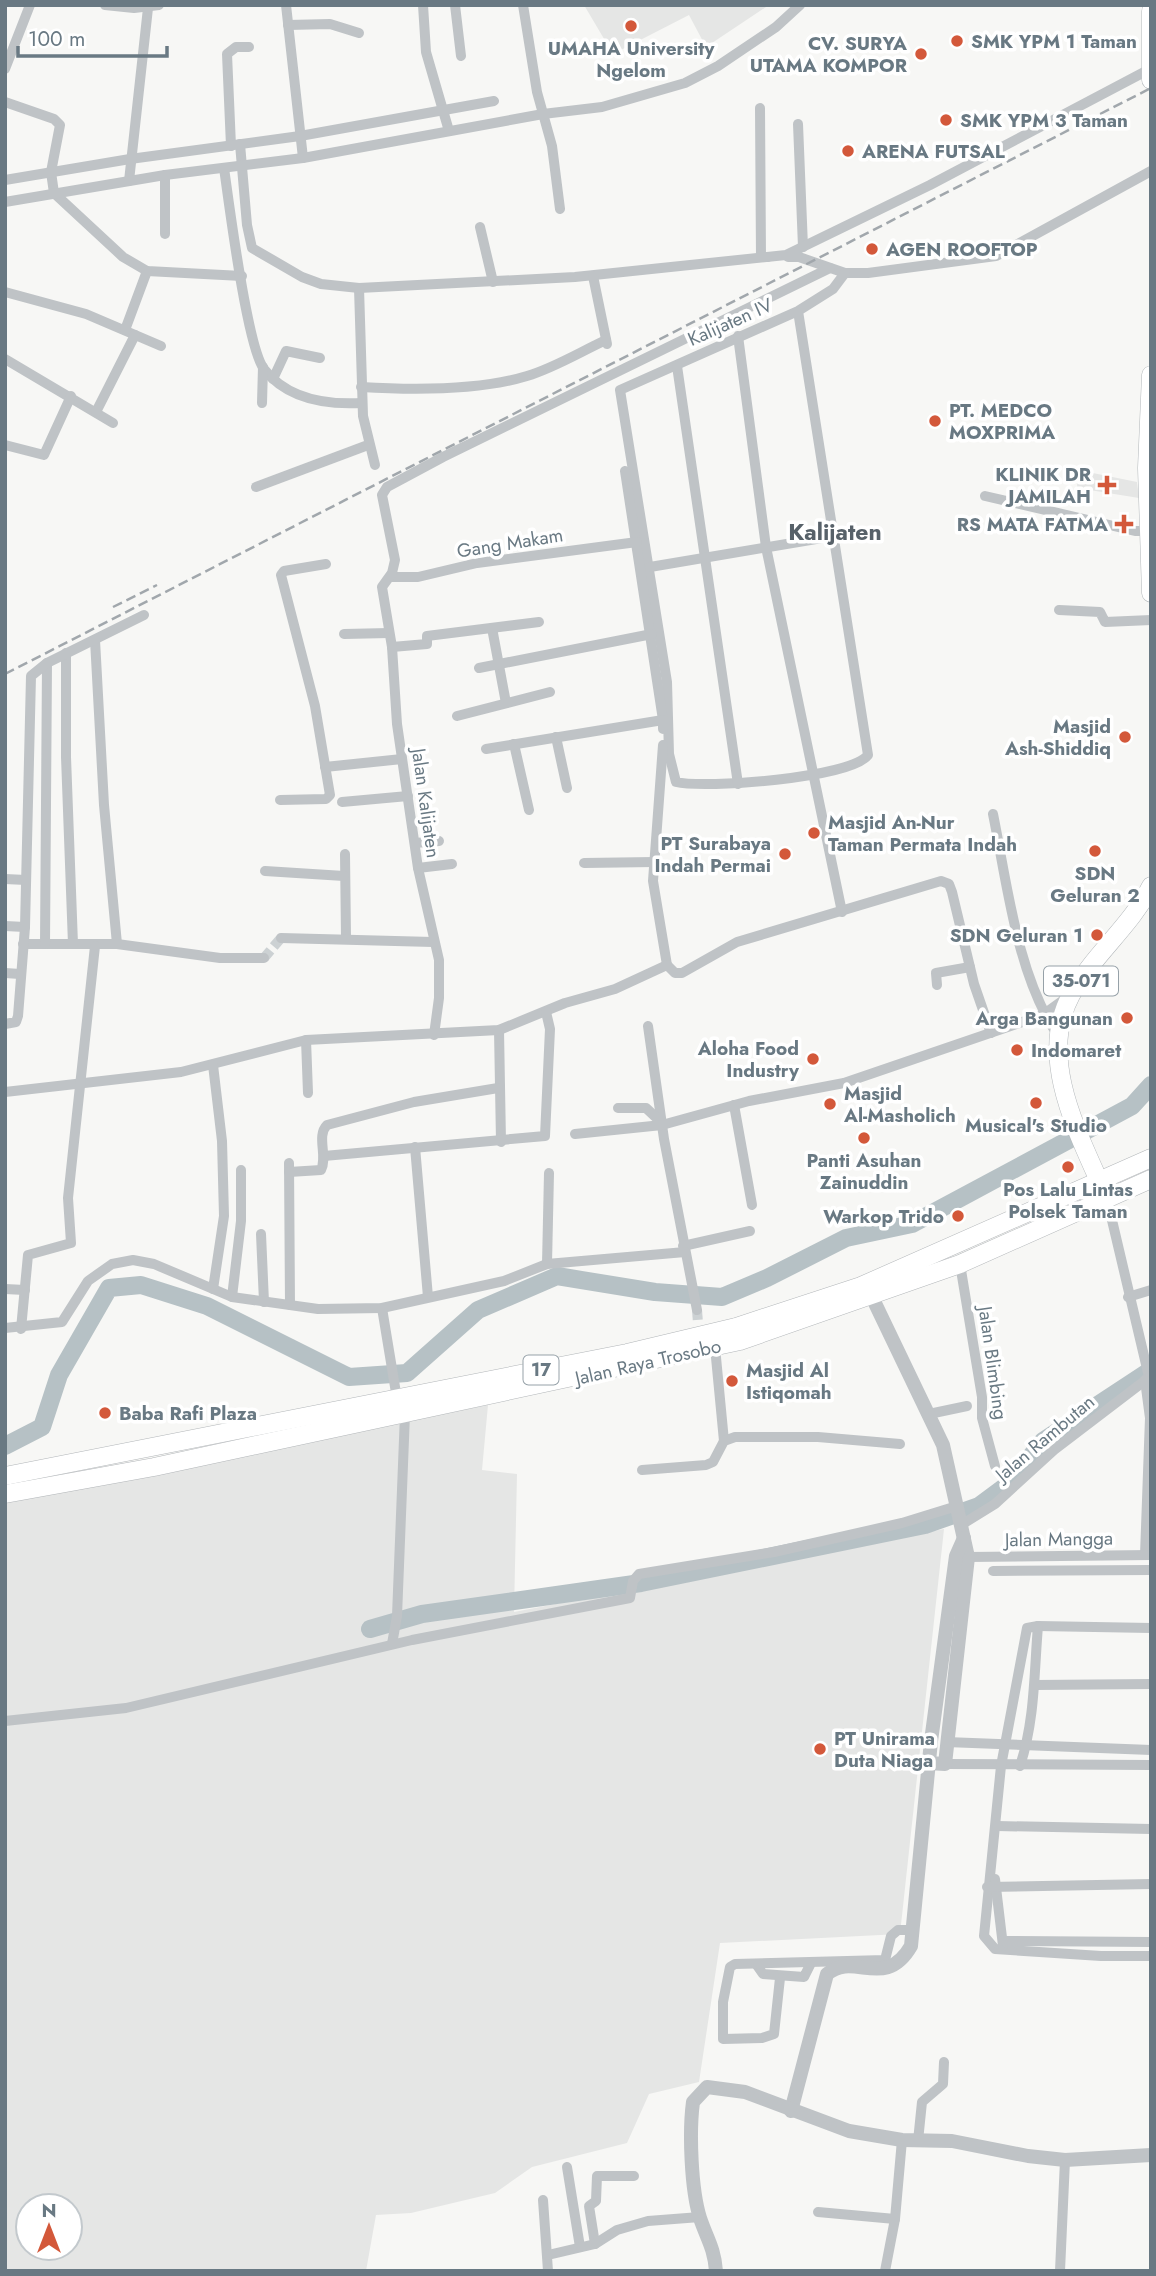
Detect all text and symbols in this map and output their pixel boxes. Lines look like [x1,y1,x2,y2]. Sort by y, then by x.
scale bar [18,14,166,58]
marker: UMAHA University Ngelom [623,18,639,34]
text: 100 m [28,24,85,54]
place label: SMK YPM 1 Taman [971,28,1137,55]
place label: CV. SURYA UTAMA KOMPOR [750,30,908,79]
marker: SMK YPM 1 Taman [949,33,965,49]
place label: UMAHA University Ngelom [548,35,715,84]
marker: CV. SURYA UTAMA KOMPOR [913,46,929,62]
place label: SMK YPM 3 Taman [960,107,1128,134]
marker: SMK YPM 3 Taman [938,112,954,128]
place label: ARENA FUTSAL [861,138,1005,165]
marker: ARENA FUTSAL [840,143,856,159]
place label: AGEN ROOFTOP [885,236,1038,263]
marker: AGEN ROOFTOP [864,241,880,257]
street label: Kalijaten IV [683,291,777,353]
place label: PT. MEDCO MOXPRIMA [949,397,1055,446]
marker: PT. MEDCO MOXPRIMA [927,413,943,429]
place label: KLINIK DR JAMILAH [995,461,1092,510]
marker: KLINIK DR JAMILAH [1097,475,1117,495]
place label: RS MATA FATMA [957,511,1108,538]
marker: RS MATA FATMA [1114,514,1134,534]
district label: Kalijaten [788,515,882,549]
street label: Gang Makam [455,521,565,565]
place label: Masjid Ash-Shiddiq [1004,713,1111,762]
marker: Masjid Ash-Shiddiq [1117,729,1133,745]
street label: Jalan Kalijaten [405,744,447,859]
place label: Masjid An-Nur Taman Permata Indah [828,809,1017,858]
marker: Masjid An-Nur Taman Permata Indah [806,825,822,841]
place label: PT Surabaya Indah Permai [654,830,771,879]
marker: SDN Geluran 2 [1087,843,1103,859]
marker: PT Surabaya Indah Permai [777,846,793,862]
place label: SDN Geluran 2 [1050,860,1140,909]
place label: SDN Geluran 1 [950,922,1083,949]
marker: SDN Geluran 1 [1089,927,1105,943]
road number: 35-071 [1044,966,1118,996]
place label: Arga Bangunan [975,1005,1113,1032]
marker: Arga Bangunan [1119,1010,1135,1026]
place label: Aloha Food Industry [697,1035,800,1084]
place label: Indomaret [1031,1037,1121,1064]
marker: Indomaret [1009,1042,1025,1058]
marker: Aloha Food Industry [805,1051,821,1067]
place label: Masjid Al-Masholich [843,1080,956,1129]
marker: Musical's Studio [1028,1095,1044,1111]
marker: Masjid Al-Masholich [822,1096,838,1112]
place label: Musical's Studio [965,1112,1107,1139]
marker: Panti Asuhan Zainuddin [856,1130,872,1146]
place label: Panti Asuhan Zainuddin [807,1147,921,1196]
marker: Pos Lalu Lintas Polsek Taman [1060,1159,1076,1175]
place label: Pos Lalu Lintas Polsek Taman [1003,1176,1133,1225]
place label: Warkop Trido [823,1203,944,1230]
marker: Warkop Trido [950,1208,966,1224]
street label: Jalan Blimbing [971,1302,1014,1421]
street label: Jalan Raya Trosobo [569,1332,724,1393]
road number: 17 [524,1356,558,1385]
place label: Masjid Al Istiqomah [746,1357,832,1406]
marker: Masjid Al Istiqomah [724,1373,740,1389]
street label: Jalan Rambutan [987,1388,1100,1489]
place label: Baba Rafi Plaza [119,1400,257,1427]
marker: Baba Rafi Plaza [97,1405,113,1421]
street label: Jalan Mangga [1002,1525,1113,1553]
place label: PT Unirama Duta Niaga [834,1725,935,1774]
marker: PT Unirama Duta Niaga [812,1741,828,1757]
north arrow [14,2192,84,2262]
text: N [41,2197,57,2224]

